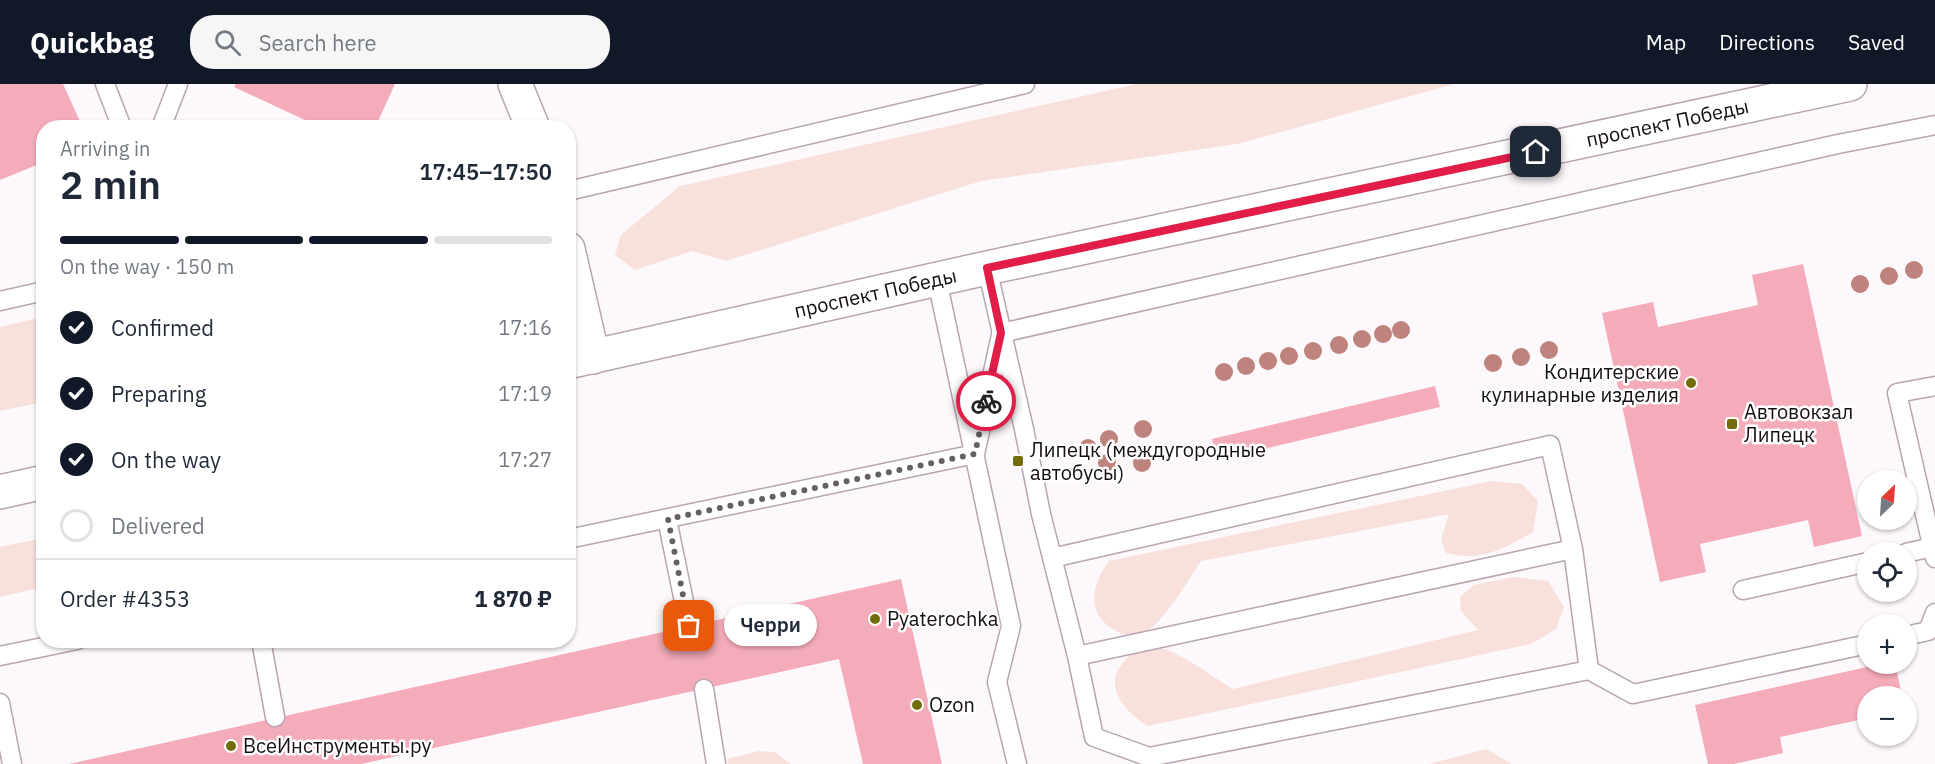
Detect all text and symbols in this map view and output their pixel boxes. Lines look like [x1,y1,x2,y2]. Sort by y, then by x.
search box [190,15,610,69]
text: Quickbag [30,24,154,61]
icon: search [211,26,244,59]
text: Search here [259,28,377,57]
text: Map [1646,28,1686,56]
text: Directions [1719,28,1815,56]
text: Saved [1848,28,1905,56]
street label: проспект Победы [1583,92,1751,153]
pin [1510,126,1561,177]
text: Arriving in [60,135,150,162]
icon: home [1519,135,1552,168]
text: 17:45–17:50 [419,157,552,186]
text: 2 min [60,159,161,210]
text: On the way · 150 m [60,253,234,280]
street label: проспект Победы [791,261,959,324]
icon: check [60,311,93,344]
text: Confirmed [111,313,214,342]
text: 17:16 [498,314,552,341]
place label: Кондитерские кулинарные изделия [1481,358,1679,408]
courier [956,371,1016,431]
marker: Кондитерские кулинарные изделия [1684,376,1698,390]
icon: check [60,377,93,410]
text: Preparing [111,379,206,408]
text: 17:19 [498,380,552,407]
icon: bike [970,385,1003,418]
place label: Автовокзал Липецк [1744,398,1853,448]
marker: Автовокзал Липецк [1725,417,1739,431]
place label: Липецк (междугородные автобусы) [1030,436,1266,486]
icon: check [60,443,93,476]
text: On the way [111,445,221,474]
text: 17:27 [498,446,552,473]
marker: Липецк (междугородные автобусы) [1011,454,1025,468]
north arrow [1857,470,1917,530]
map controls [1857,470,1917,746]
text: Delivered [111,511,205,540]
button: locate [1857,542,1917,602]
text: Order #4353 [60,584,190,613]
text: 1 870 ₽ [474,584,552,613]
pin [663,600,714,651]
callout: Черри [725,605,818,647]
place label: Pyaterochka [887,605,999,632]
icon: bag [672,609,705,642]
text: Черри [740,611,801,638]
marker: Pyaterochka [868,612,882,626]
button: + [1857,614,1917,674]
button: − [1857,686,1917,746]
place label: Ozon [929,691,975,718]
marker: Ozon [910,698,924,712]
place label: ВсеИнструменты.ру [243,732,431,759]
marker: ВсеИнструменты.ру [224,739,238,753]

